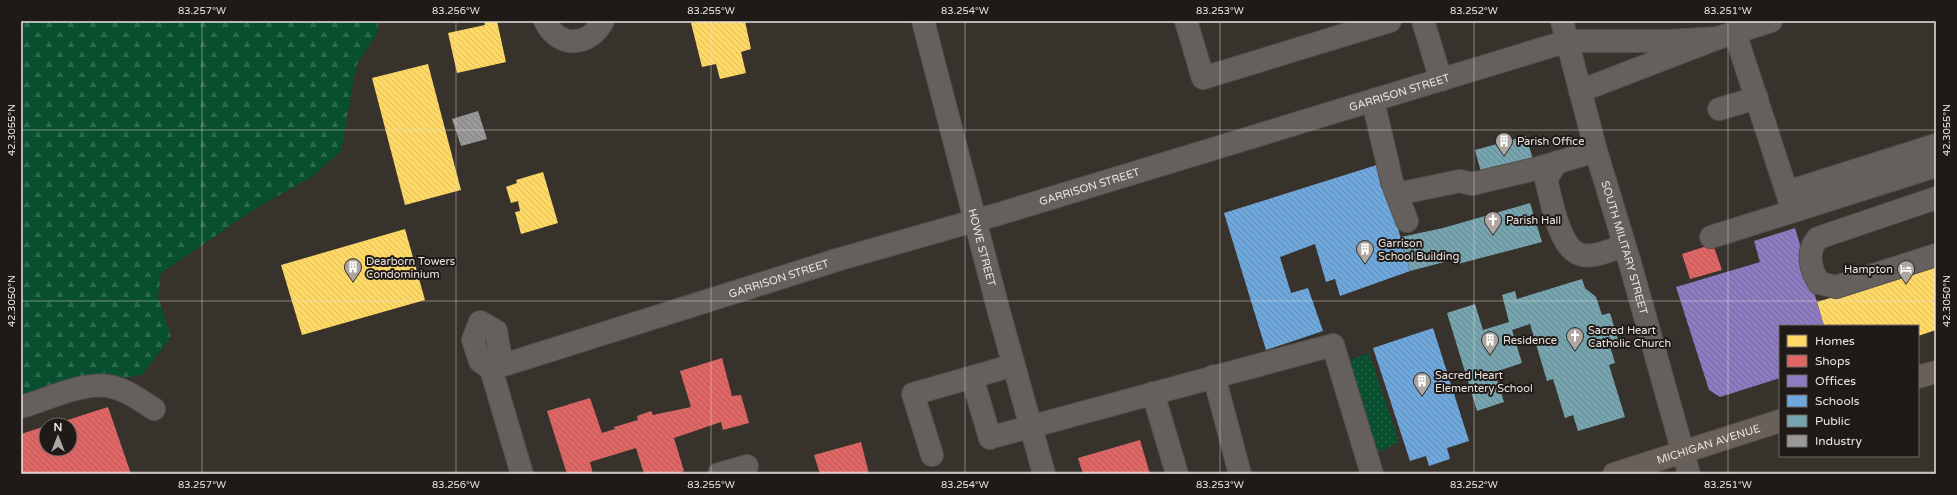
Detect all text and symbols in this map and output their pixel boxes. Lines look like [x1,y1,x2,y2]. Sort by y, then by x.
text: 83.257°W [178,5,226,17]
text: 83.256°W [432,5,480,17]
text: 83.255°W [687,5,735,17]
text: 83.254°W [941,5,989,17]
text: 83.253°W [1196,5,1244,17]
text: 83.252°W [1450,5,1498,17]
text: 83.251°W [1704,5,1752,17]
street label: GARRISON STREET [1347,71,1451,114]
text: 42.3055°N [6,104,18,156]
text: 42.3055°N [1941,104,1953,156]
building icon: Parish Office [1494,131,1514,156]
place label: Parish Office [1517,135,1584,148]
street label: GARRISON STREET [1037,165,1141,208]
street label: SOUTH MILITARY STREET [1599,179,1651,316]
street label: HOWE STREET [966,207,999,288]
church icon: Parish Hall [1483,210,1503,235]
place label: Parish Hall [1506,214,1561,227]
place label: Garrison School Building [1378,237,1459,263]
building icon: Garrison School Building [1355,239,1375,264]
place label: Dearborn Towers Condominium [366,255,455,281]
street label: GARRISON STREET [727,256,831,300]
building icon: Dearborn Towers Condominium [343,257,363,282]
hotel icon: Hampton [1896,259,1916,284]
place label: Hampton [1844,263,1893,276]
text: 42.3050°N [6,275,18,327]
text: 42.3050°N [1941,275,1953,327]
place label: Sacred Heart Catholic Church [1588,324,1671,350]
legend [1779,325,1919,457]
church icon: Sacred Heart Catholic Church [1565,326,1585,351]
building icon: Residence [1480,330,1500,355]
place label: Residence [1503,334,1557,347]
text: Homes [1815,334,1855,348]
text: Shops [1815,354,1850,368]
place label: Sacred Heart Elementery School [1435,369,1533,395]
building icon: Sacred Heart Elementery School [1412,371,1432,396]
text: Offices [1815,374,1856,388]
text: Schools [1815,394,1860,408]
text: Public [1815,414,1850,428]
north arrow [38,417,78,457]
text: N [54,421,62,434]
street label: MICHIGAN AVENUE [1655,421,1762,466]
text: Industry [1815,434,1862,448]
text: 83.257°W [178,479,226,491]
text: 83.256°W [432,479,480,491]
text: 83.255°W [687,479,735,491]
text: 83.254°W [941,479,989,491]
text: 83.253°W [1196,479,1244,491]
text: 83.252°W [1450,479,1498,491]
text: 83.251°W [1704,479,1752,491]

